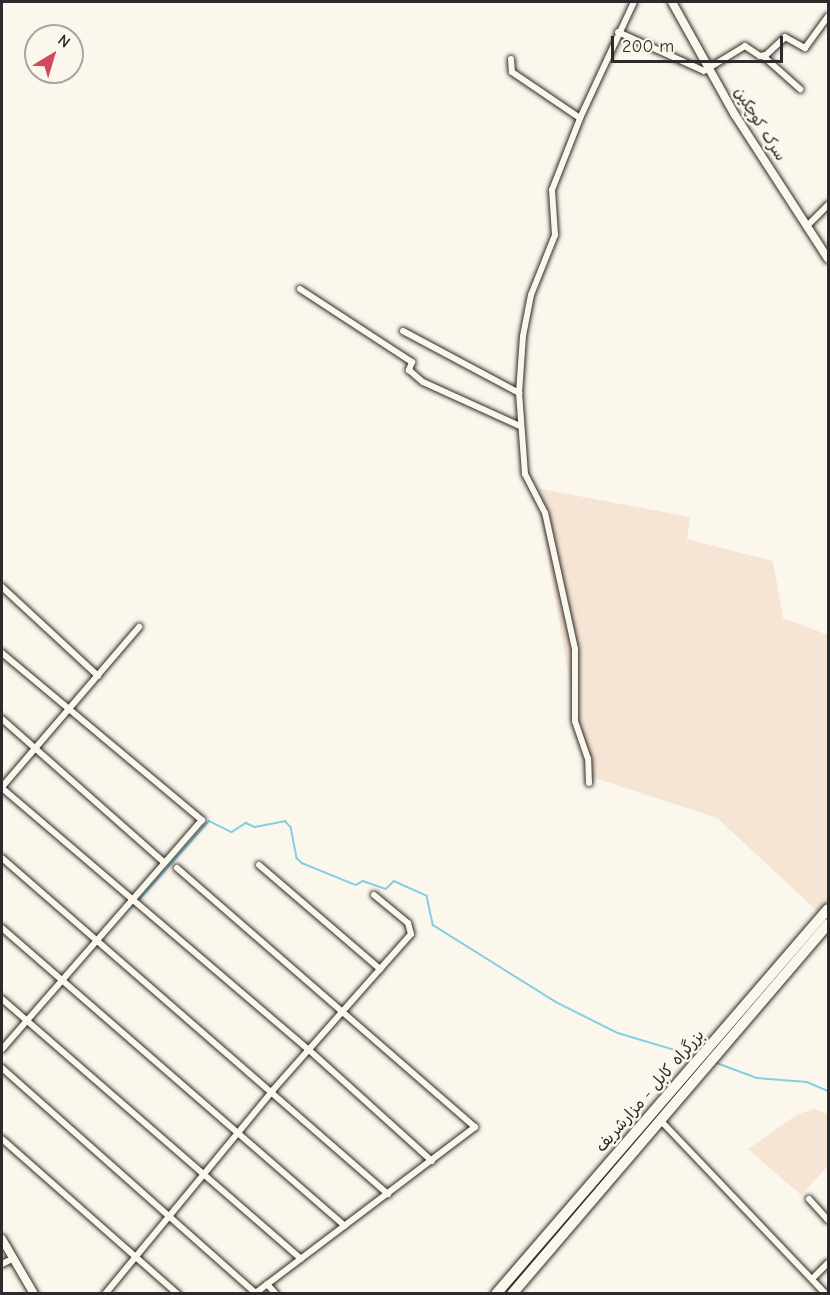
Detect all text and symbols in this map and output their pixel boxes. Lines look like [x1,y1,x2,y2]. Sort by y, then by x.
north arrow [24,24,84,84]
scale bar [614,24,786,62]
text: N [54,31,74,52]
text: 200 m [622,36,674,57]
street label: سرک کوچکین [730,83,790,165]
street label: بزرگراه کابل - مزارشریف [592,1026,708,1156]

